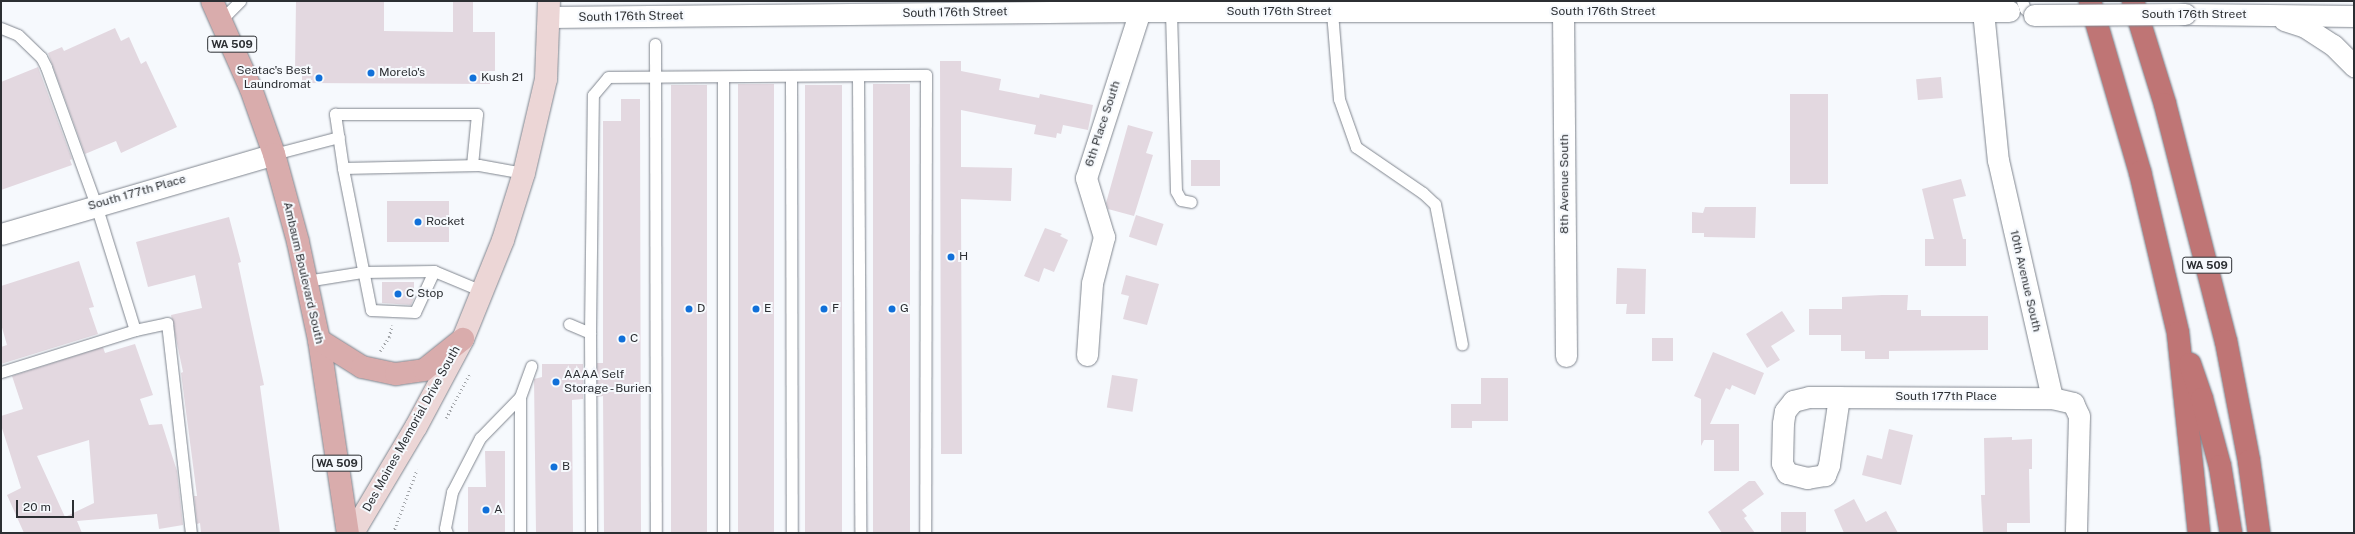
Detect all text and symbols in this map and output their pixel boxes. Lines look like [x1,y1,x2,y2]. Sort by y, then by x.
street label: South 176th Street [902,5,1008,21]
street label: South 176th Street [1226,5,1332,19]
street label: South 176th Street [1550,5,1656,19]
street label: South 176th Street [2141,8,2247,22]
street label: South 176th Street [578,9,684,25]
road number: WA 509 [207,35,257,53]
place label: Seatac's Best Laundromat [236,64,311,92]
place label: Morelo's [379,66,425,80]
marker: Morelo's [366,68,376,78]
place label: Kush 21 [481,71,524,85]
marker: Seatac's Best Laundromat [314,73,324,83]
marker: Kush 21 [468,73,478,83]
street label: 6th Place South [1082,79,1124,169]
street label: 8th Avenue South [1558,134,1572,234]
street label: South 177th Place [86,172,188,214]
street label: Ambaum Boulevard South [280,201,326,345]
place label: Rocket [426,215,465,229]
marker: Rocket [413,217,423,227]
street label: 10th Avenue South [2006,229,2044,333]
place label: H [959,250,968,264]
marker: H [946,252,956,262]
road number: WA 509 [2182,256,2232,274]
place label: C Stop [406,287,443,301]
marker: C Stop [393,289,403,299]
place label: D [697,302,705,316]
place label: E [764,302,771,316]
place label: F [832,302,839,316]
place label: G [900,302,909,316]
marker: D [684,304,694,314]
marker: E [751,304,761,314]
marker: F [819,304,829,314]
marker: G [887,304,897,314]
place label: C [630,332,638,346]
marker: C [617,334,627,344]
street label: Des Moines Memorial Drive South [360,344,464,514]
place label: AAAA Self Storage - Burien [564,368,655,396]
marker: AAAA Self Storage - Burien [551,377,561,387]
street label: South 177th Place [1895,390,1997,404]
road number: WA 509 [312,454,362,472]
place label: B [562,460,570,474]
marker: B [549,462,559,472]
scale bar [18,492,76,518]
text: 20 m [23,500,51,514]
place label: A [494,503,503,517]
marker: A [481,505,491,515]

